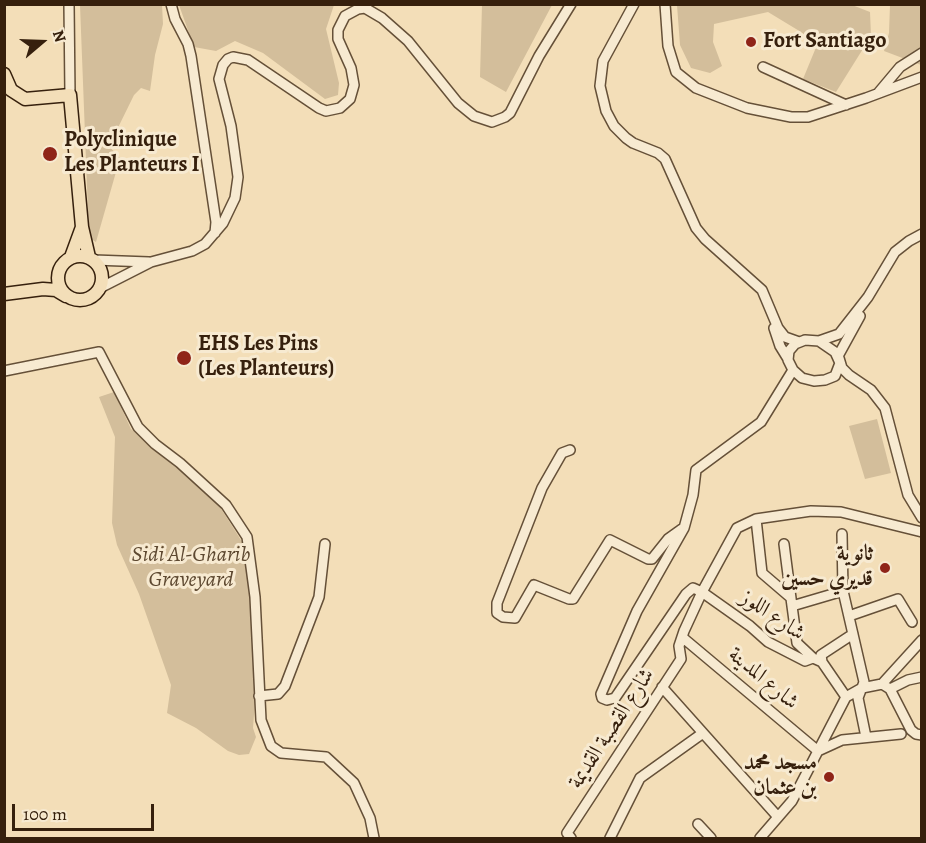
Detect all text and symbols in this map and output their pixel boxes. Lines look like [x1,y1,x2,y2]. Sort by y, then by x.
north arrow [12,12,72,72]
text: N [47,27,71,45]
place label: Fort Santiago [763,29,887,55]
marker: Fort Santiago [744,35,758,49]
place label: Polyclinique Les Planteurs I [64,128,199,180]
marker: Polyclinique Les Planteurs I [41,145,59,163]
place label: EHS Les Pins (Les Planteurs) [198,332,334,384]
marker: EHS Les Pins (Les Planteurs) [175,349,193,367]
place label: ثانوية قديري حسين [781,542,873,594]
park label: Sidi Al-Gharib Graveyard [132,543,250,594]
marker: ثانوية قديري حسين [878,561,892,575]
street label: شارع اللوز [735,585,809,647]
street label: شارع المدينة [722,642,804,716]
street label: شارع القصبة القديمة [563,664,661,794]
place label: مسجد محمد بن عثمان [744,751,817,802]
marker: مسجد محمد بن عثمان [822,770,836,784]
scale bar [15,792,158,830]
text: 100 m [23,802,67,826]

